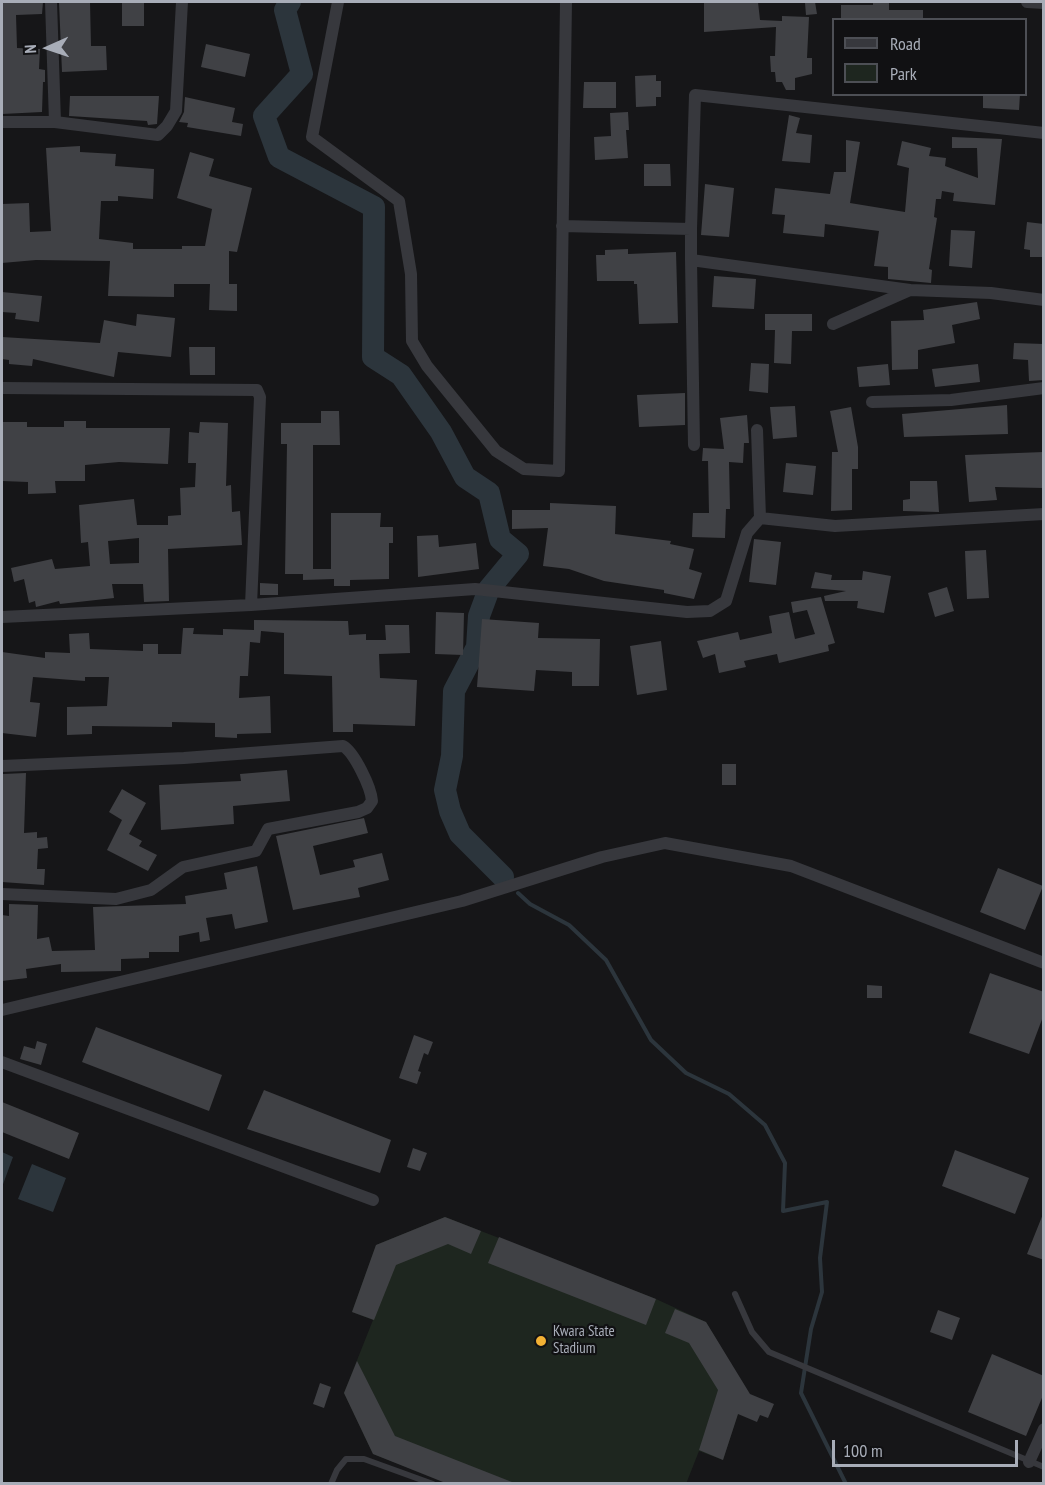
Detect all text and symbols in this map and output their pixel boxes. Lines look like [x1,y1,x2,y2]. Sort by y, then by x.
north arrow [18,18,78,78]
legend [832,18,1027,96]
text: Road [890,32,921,55]
text: N [20,44,40,54]
text: Park [890,62,917,85]
place label: Kwara State Stadium [553,1323,615,1358]
marker: Kwara State Stadium [534,1334,548,1348]
scale bar [835,1428,1021,1466]
text: 100 m [843,1439,883,1462]

